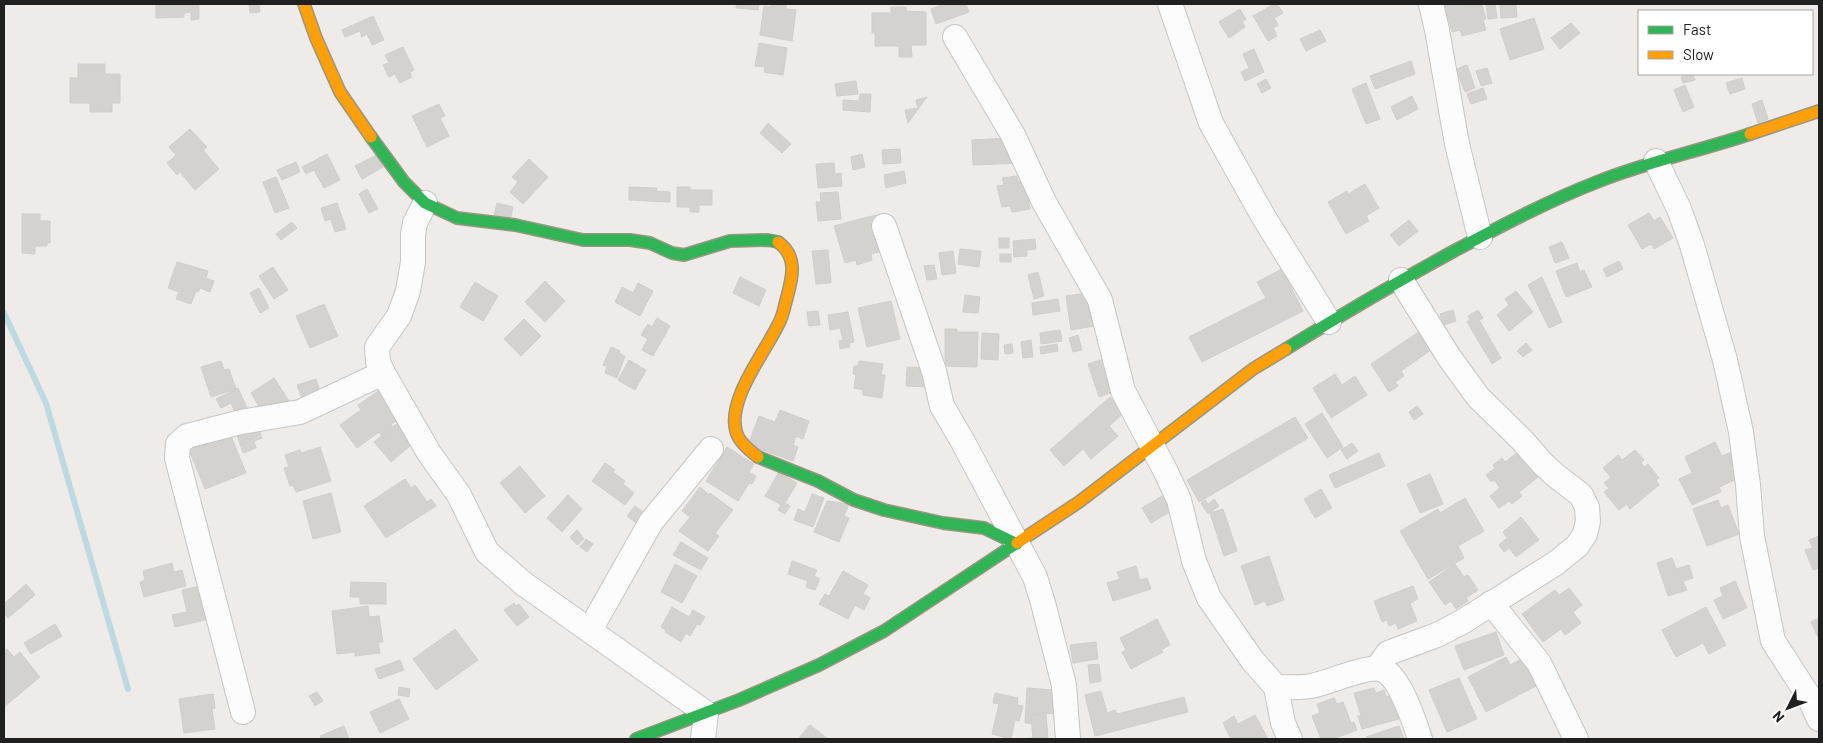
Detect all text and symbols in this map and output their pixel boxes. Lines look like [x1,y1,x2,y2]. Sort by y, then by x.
legend [1638,10,1813,75]
text: Fast [1683,20,1711,38]
text: Slow [1683,45,1714,63]
north arrow [1763,683,1813,733]
text: N [1769,708,1787,726]

